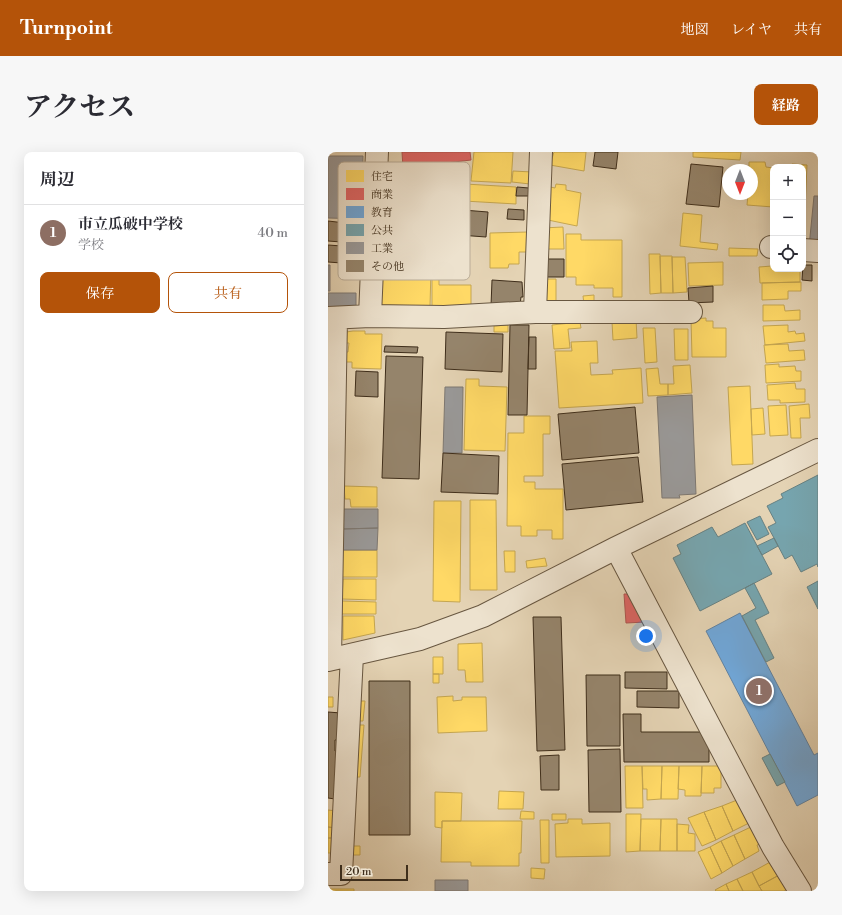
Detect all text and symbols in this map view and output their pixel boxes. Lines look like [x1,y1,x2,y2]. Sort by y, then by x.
text: Turnpoint [20,16,113,40]
text: 地図 [681,21,709,39]
text: レイヤ [731,21,772,39]
text: 共有 [794,21,822,39]
button: 経路 [754,84,818,125]
text: アクセス [24,90,135,125]
legend [338,162,470,280]
north arrow [722,164,758,200]
map controls [770,164,806,272]
button: + [770,164,806,200]
text: 周辺 [40,169,74,191]
text: 住宅 [371,170,393,184]
text: 商業 [371,188,393,202]
button: − [770,200,806,236]
text: 教育 [371,206,393,220]
text: 市立瓜破中学校 [78,215,183,234]
text: 公共 [371,224,393,238]
text: 1 [50,225,56,241]
text: 40 m [258,225,288,241]
button: locate [770,236,806,272]
text: 学校 [78,237,104,253]
text: 工業 [371,242,393,256]
text: その他 [371,260,404,274]
button: 保存 [40,272,160,313]
button: 共有 [168,272,288,313]
your location [636,626,656,646]
pin: 1 [746,676,772,706]
scale bar [340,863,408,882]
text: 20 m [346,865,371,879]

